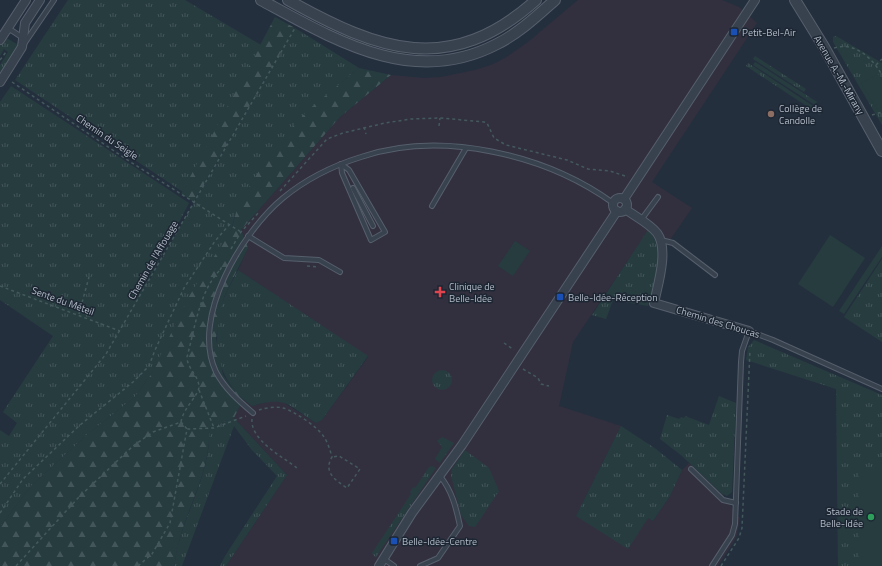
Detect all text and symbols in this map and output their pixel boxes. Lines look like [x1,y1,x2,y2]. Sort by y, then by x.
place label: Petit-Bel-Air [742,25,796,40]
marker: Petit-Bel-Air [729,27,739,37]
street label: Avenue A.-M.-Mirany [810,33,868,118]
place label: Collège de Candolle [779,101,822,128]
marker: Collège de Candolle [766,109,776,119]
street label: Chemin du Seigle [73,111,141,163]
street label: Chemin de l'Affouage [124,218,182,302]
place label: Clinique de Belle-Idée [449,279,495,306]
street label: Sente du Méteil [30,283,96,319]
marker: Clinique de Belle-Idée [434,286,446,298]
place label: Belle-Idée-Réception [568,290,658,305]
marker: Belle-Idée-Réception [555,292,565,302]
street label: Chemin des Choucas [674,302,762,342]
place label: Stade de Belle-Idée [820,504,863,531]
marker: Stade de Belle-Idée [866,512,876,522]
place label: Belle-Idée-Centre [402,534,477,549]
marker: Belle-Idée-Centre [389,536,399,546]

